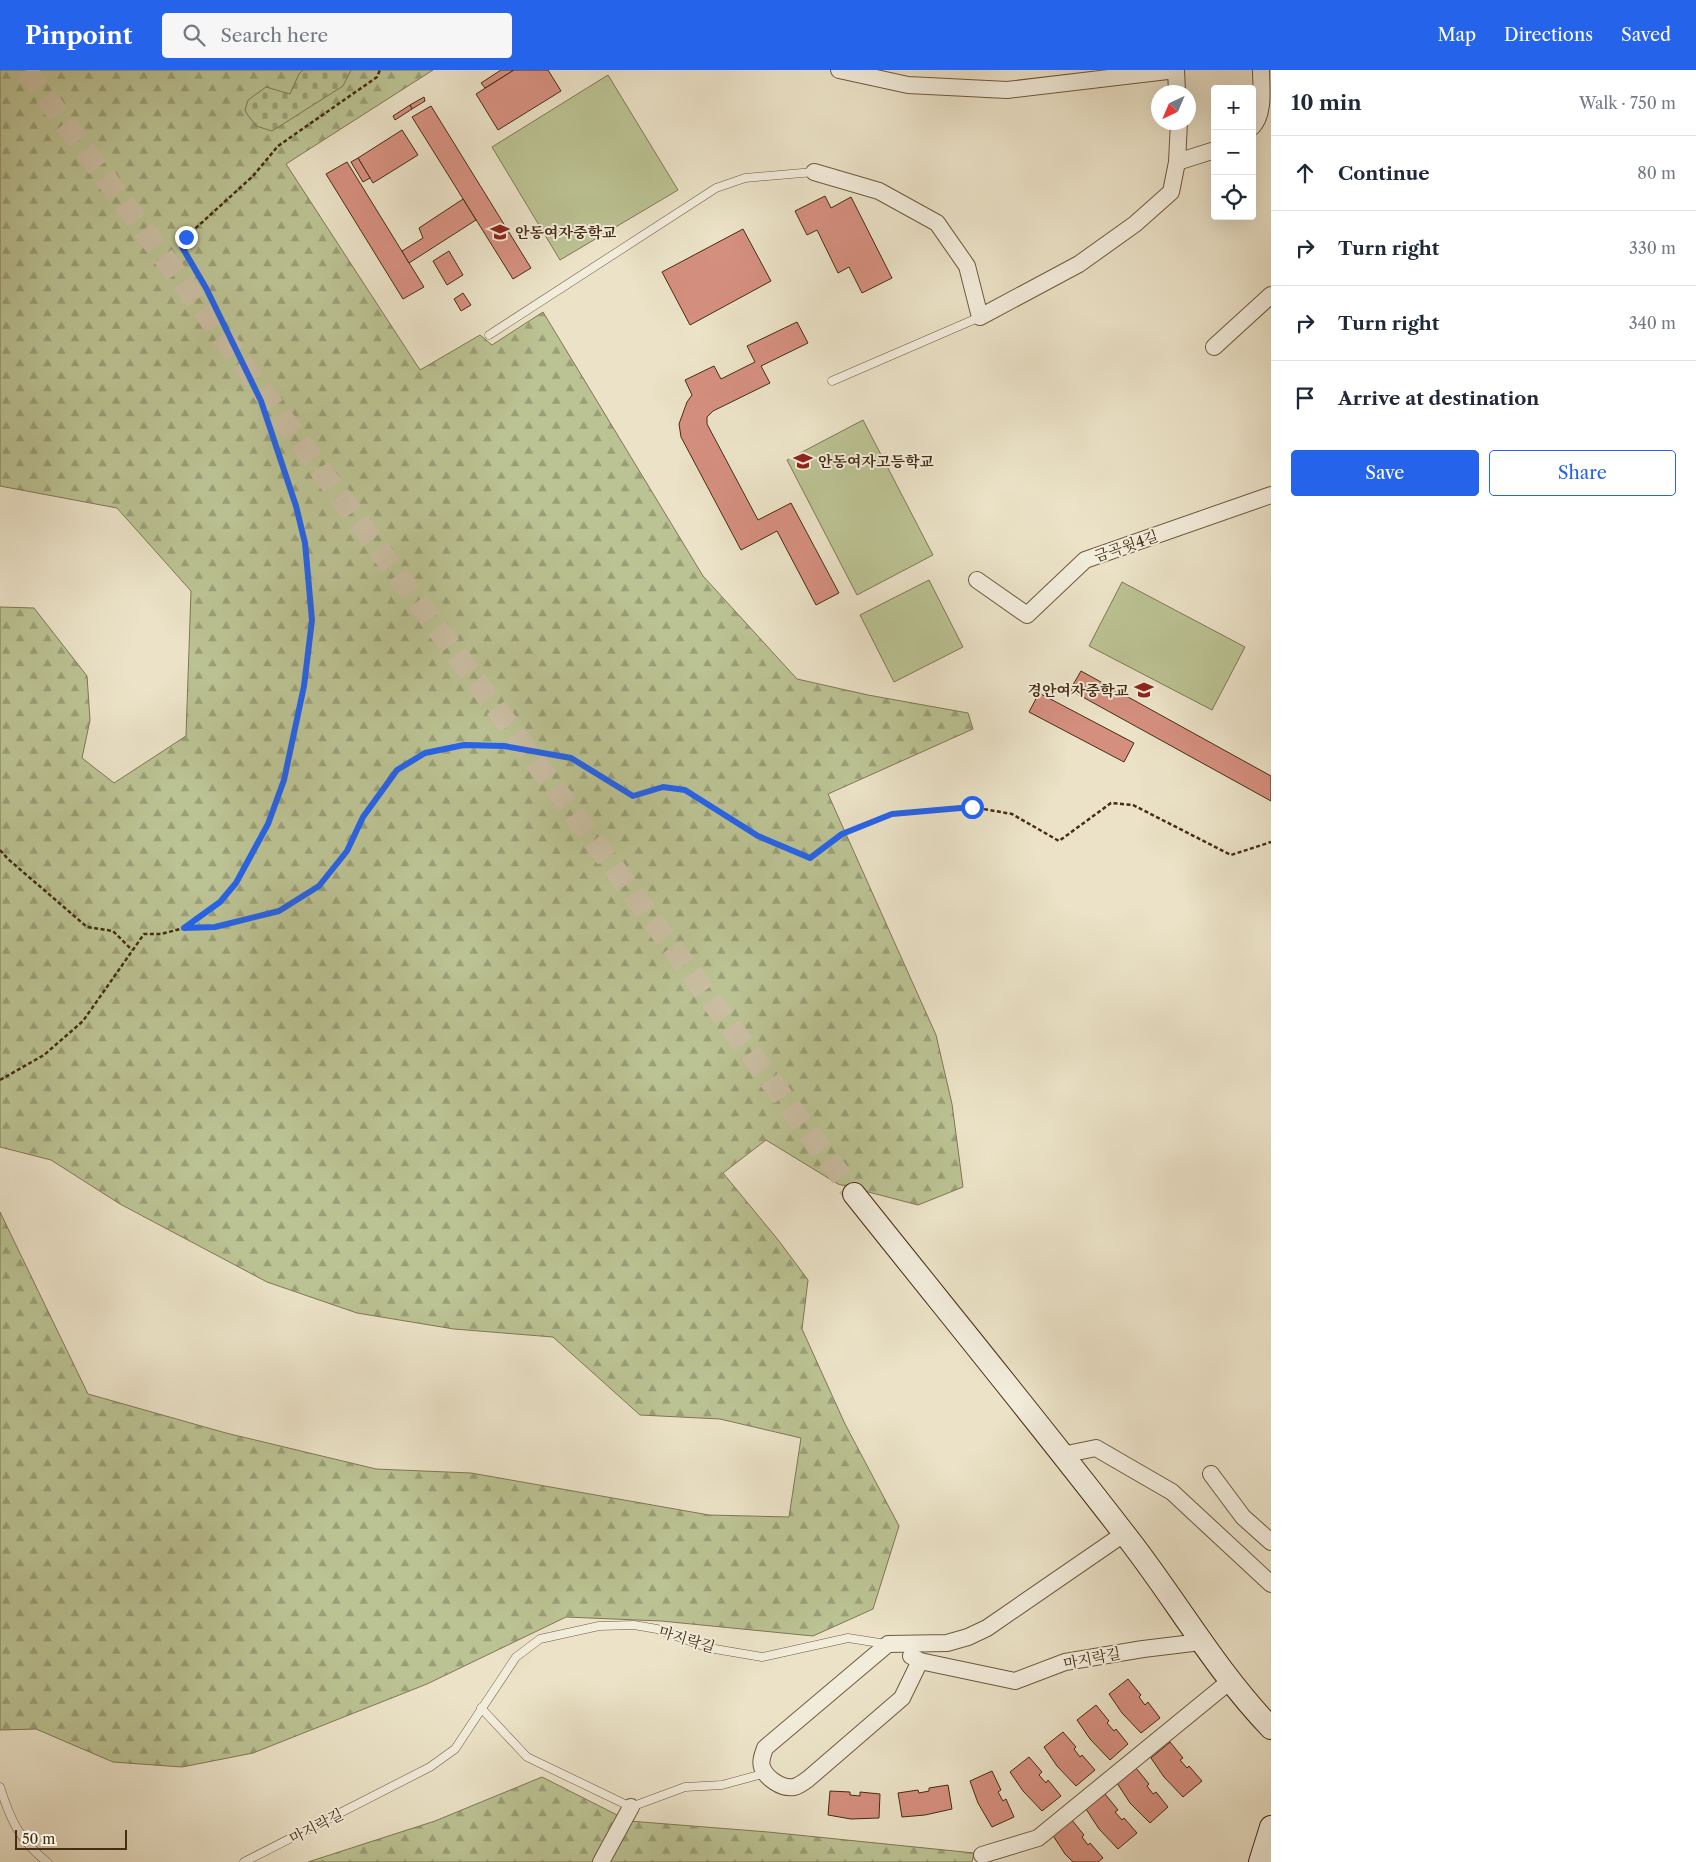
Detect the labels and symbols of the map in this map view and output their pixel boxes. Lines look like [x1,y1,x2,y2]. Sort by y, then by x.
north arrow [1151,85,1196,130]
school or university icon: 안동여자중학교 [489,221,511,243]
place label: 안동여자중학교 [515,223,617,242]
route end [175,226,198,249]
school or university icon: 안동여자고등학교 [792,450,814,472]
place label: 안동여자고등학교 [818,452,934,471]
street label: 금곡윗4길 [1091,526,1161,566]
school or university icon: 경안여자중학교 [1133,679,1155,701]
place label: 경안여자중학교 [1028,681,1130,700]
route start [961,796,984,819]
street label: 마지락길 [657,1621,717,1657]
street label: 마지락길 [1062,1643,1122,1673]
street label: 마지락길 [286,1804,346,1848]
scale bar [15,1827,128,1850]

